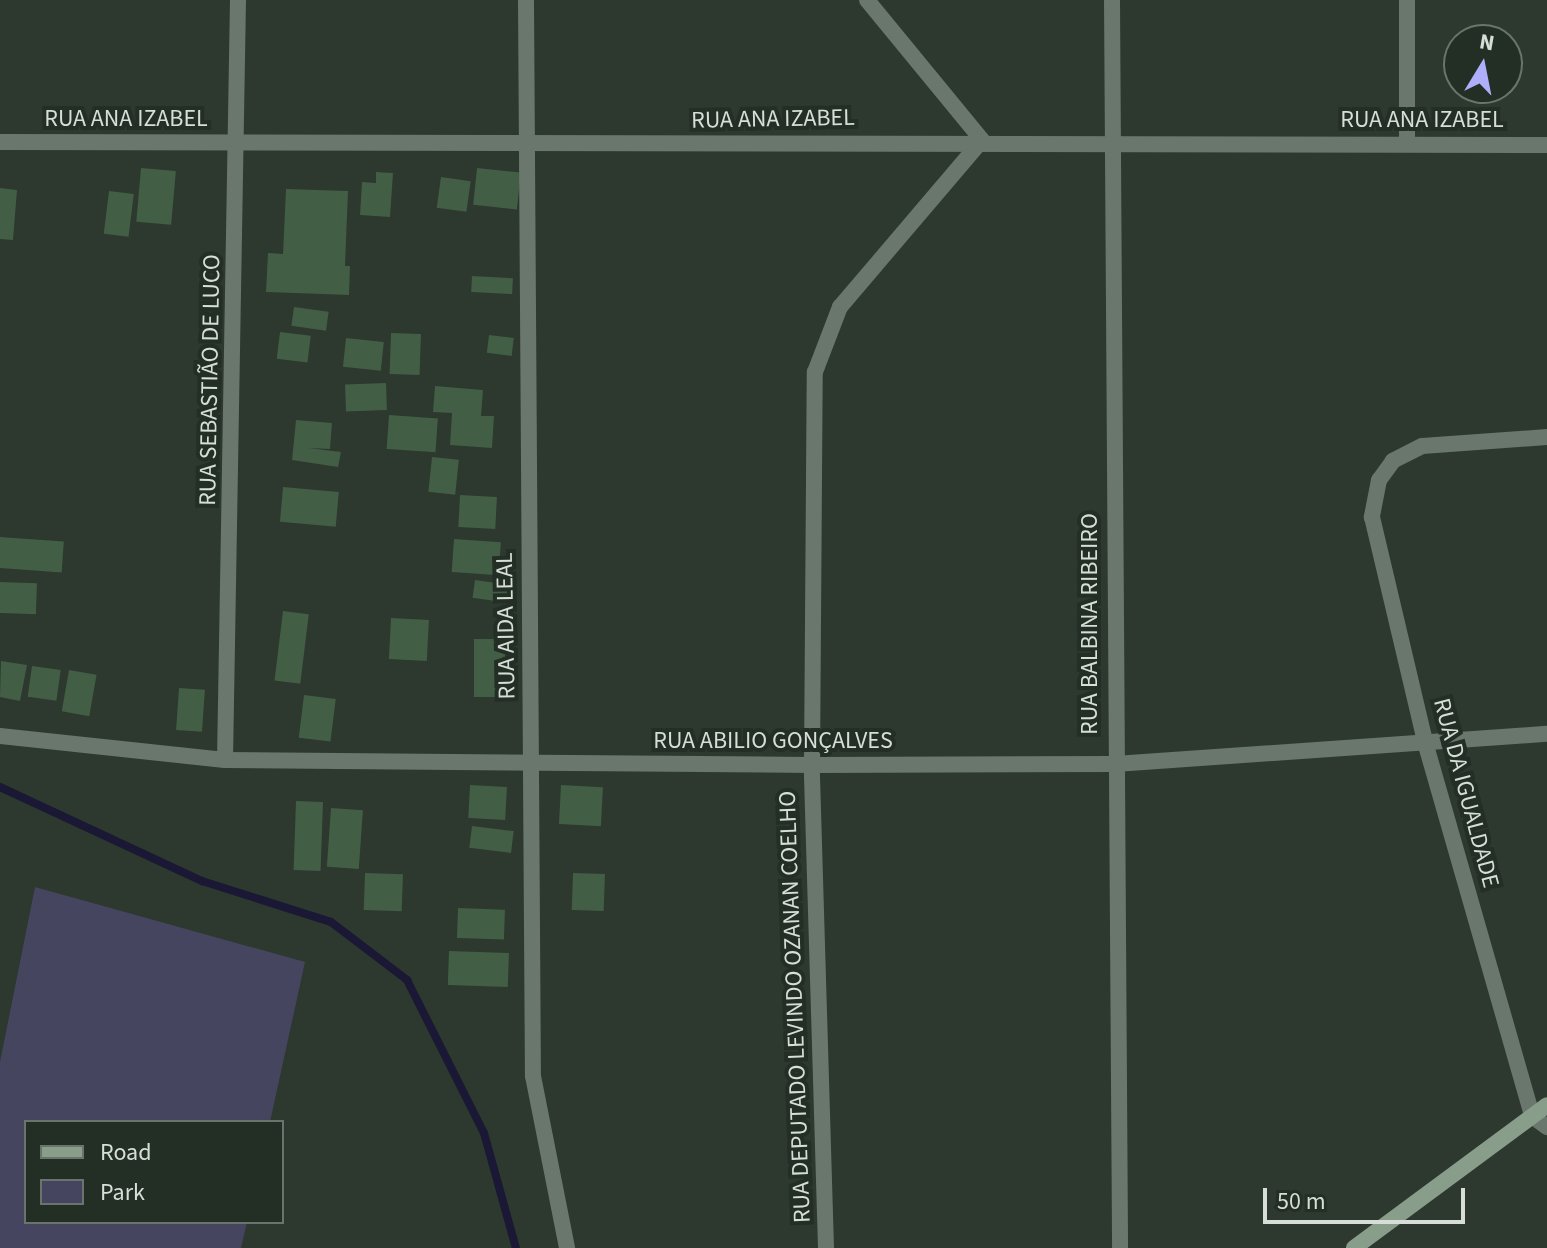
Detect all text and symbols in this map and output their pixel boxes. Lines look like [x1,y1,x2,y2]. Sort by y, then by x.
north arrow [1443,24,1523,104]
text: N [1477,25,1497,59]
street label: RUA ANA IZABEL [691,103,855,135]
street label: RUA ANA IZABEL [44,105,208,133]
street label: RUA ANA IZABEL [1340,106,1504,134]
street label: RUA SEBASTIÃO DE LUCO [193,254,227,506]
street label: RUA BALBINA RIBEIRO [1076,513,1104,735]
street label: RUA AIDA LEAL [490,552,522,700]
street label: RUA DA IGUALDADE [1427,695,1505,891]
street label: RUA ABILIO GONÇALVES [653,727,893,755]
street label: RUA DEPUTADO LEVINDO OZANAN COELHO [773,790,817,1224]
legend [24,1120,284,1224]
text: Road [100,1135,152,1170]
scale bar [1267,1172,1469,1222]
text: Park [100,1175,145,1210]
text: 50 m [1277,1184,1326,1219]

